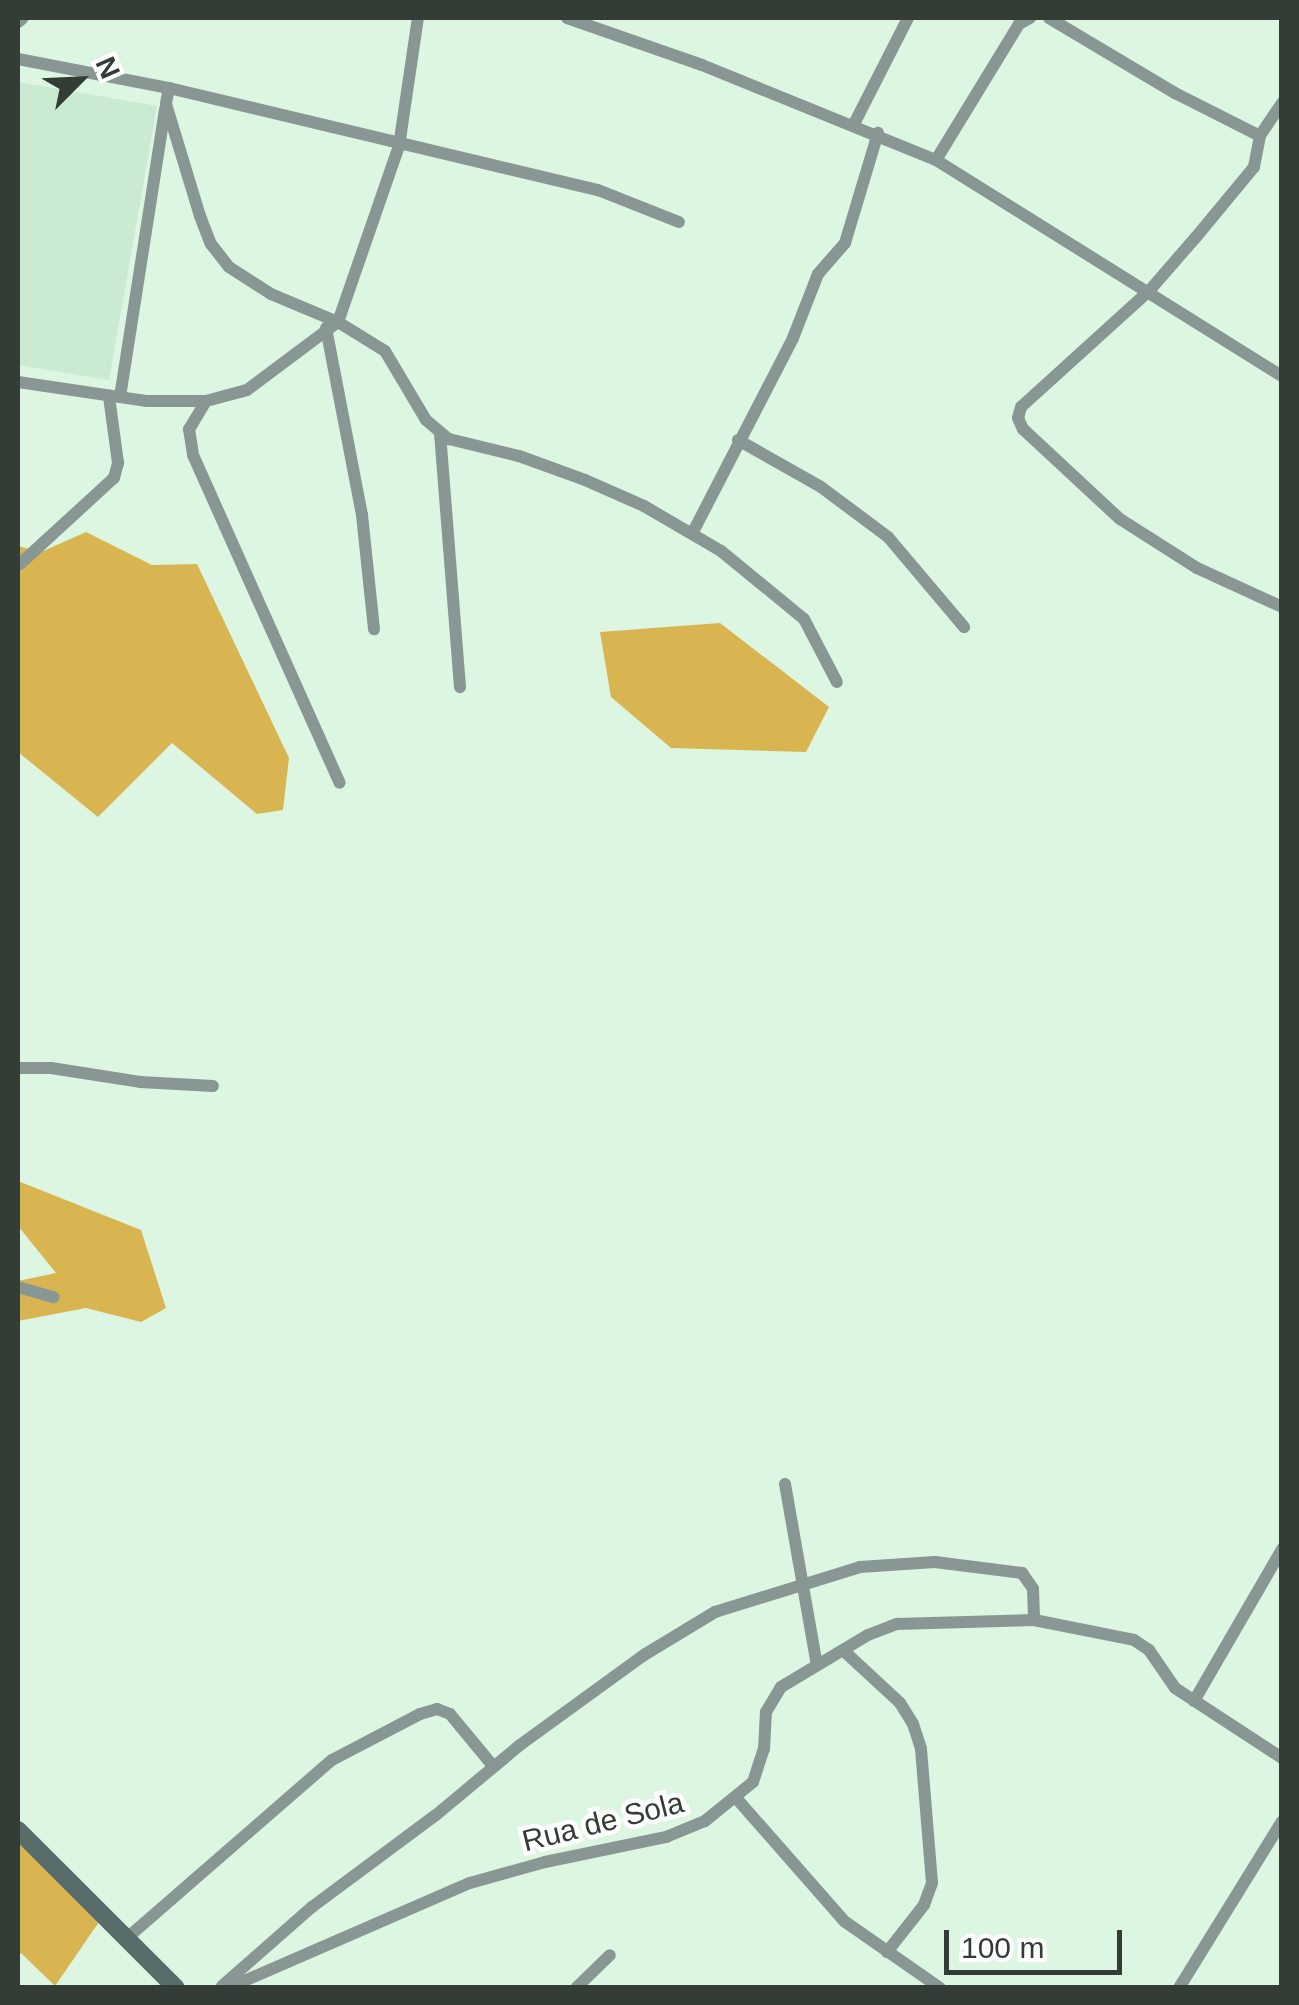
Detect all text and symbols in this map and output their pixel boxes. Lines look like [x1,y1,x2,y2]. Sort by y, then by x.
north arrow [30,30,130,130]
text: N [90,52,126,83]
street label: Rua de Sola [519,1785,687,1859]
scale bar [949,1910,1126,1972]
text: 100 m [961,1931,1044,1964]

